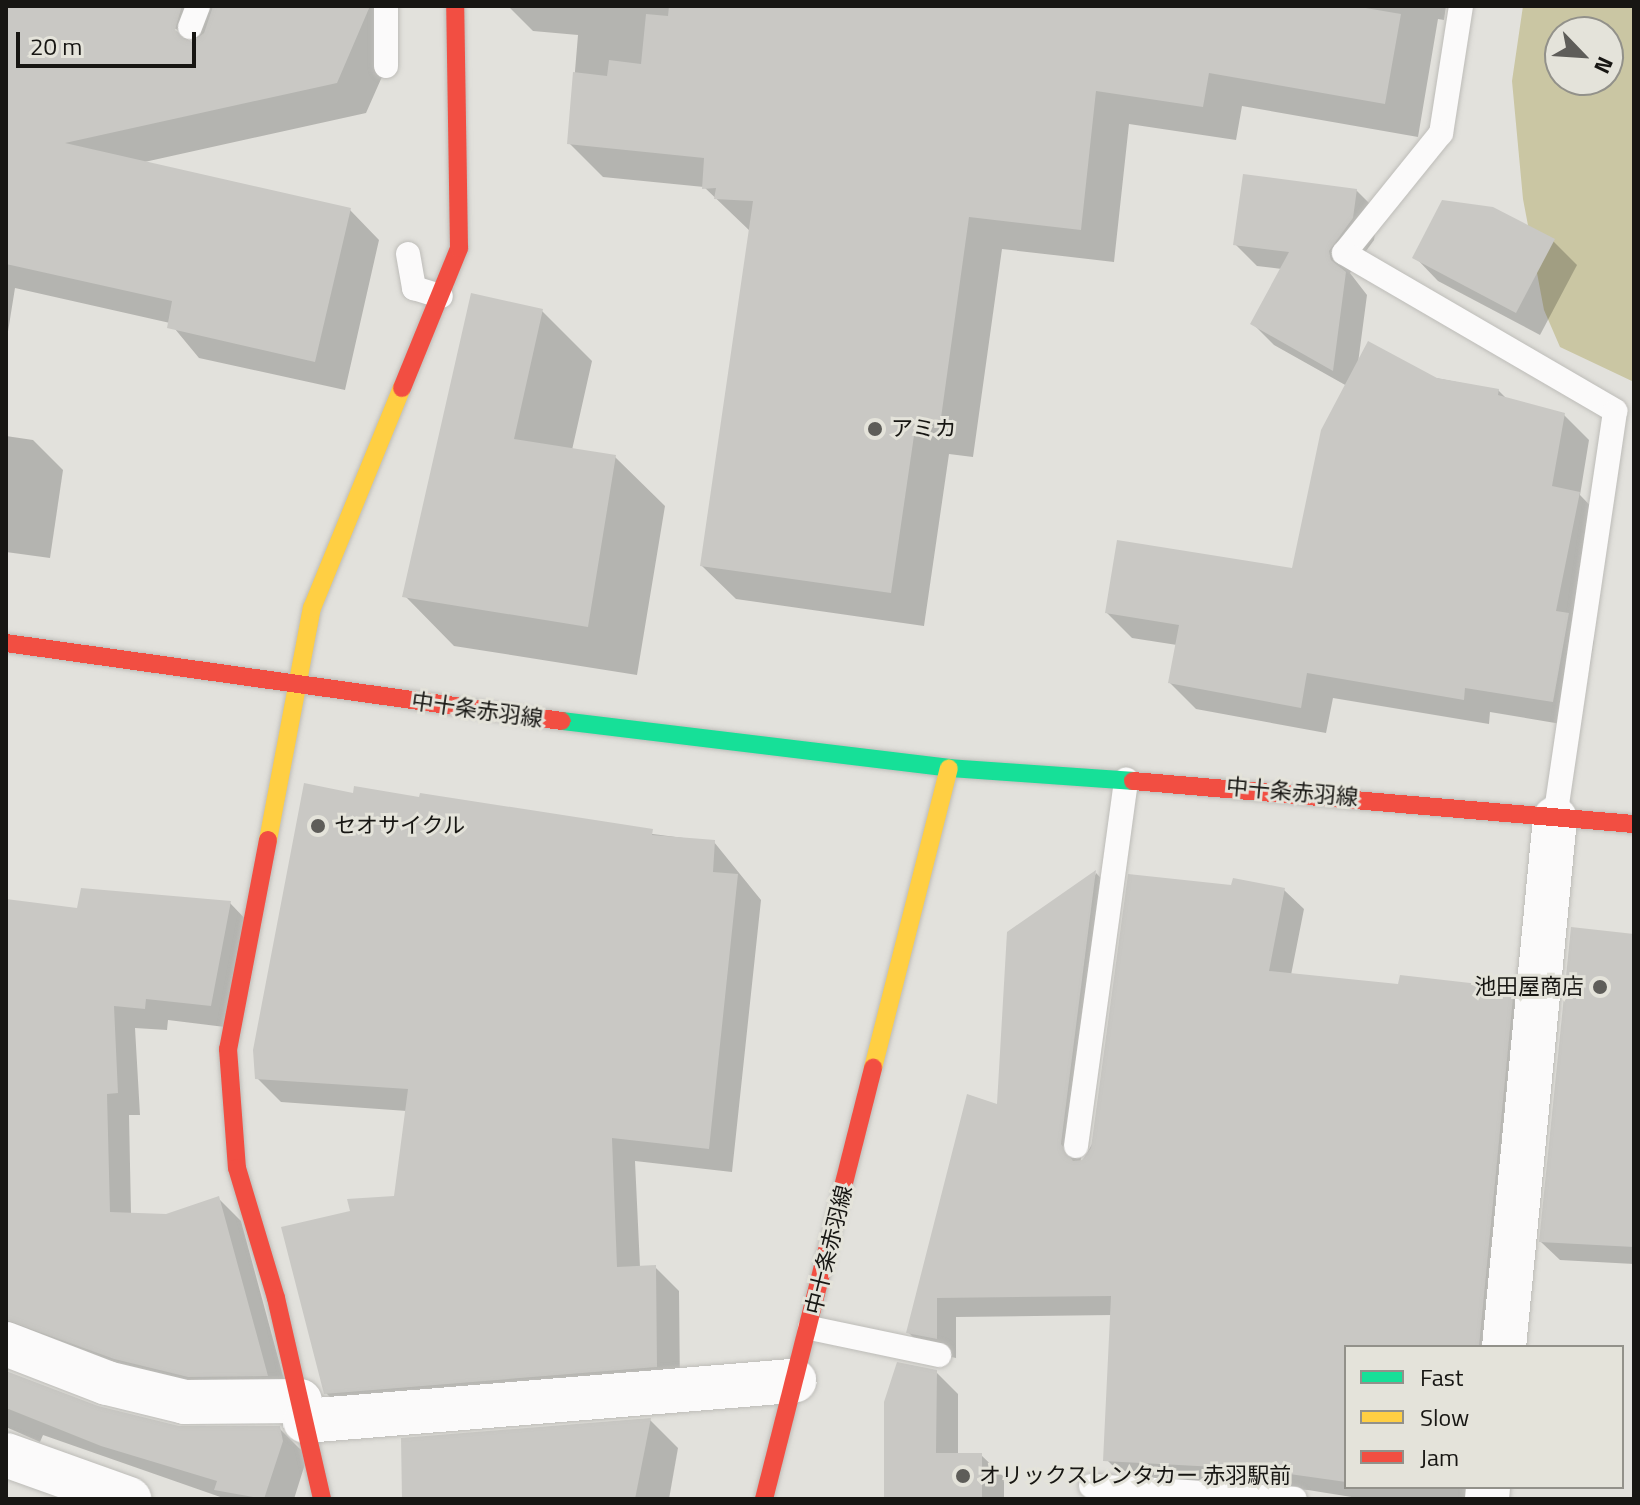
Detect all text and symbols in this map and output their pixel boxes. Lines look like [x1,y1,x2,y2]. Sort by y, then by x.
scale bar [20,16,200,66]
north arrow [1544,16,1624,96]
text: 20 m [30,28,82,64]
text: N [1585,51,1623,79]
place label: アミカ [891,416,957,442]
marker: アミカ [866,420,884,438]
street label: 中十条赤羽線 [410,688,544,732]
street label: 中十条赤羽線 [1225,773,1359,811]
place label: セオサイクル [334,813,466,839]
marker: セオサイクル [309,817,327,835]
place label: 池田屋商店 [1474,974,1584,1000]
marker: 池田屋商店 [1591,978,1609,996]
street label: 中十条赤羽線 [800,1183,858,1317]
legend [1344,1345,1624,1489]
text: Fast [1420,1359,1463,1395]
text: Slow [1420,1399,1469,1435]
text: Jam [1420,1439,1459,1475]
place label: オリックスレンタカー 赤羽駅前 [979,1463,1292,1489]
marker: オリックスレンタカー 赤羽駅前 [954,1467,972,1485]

